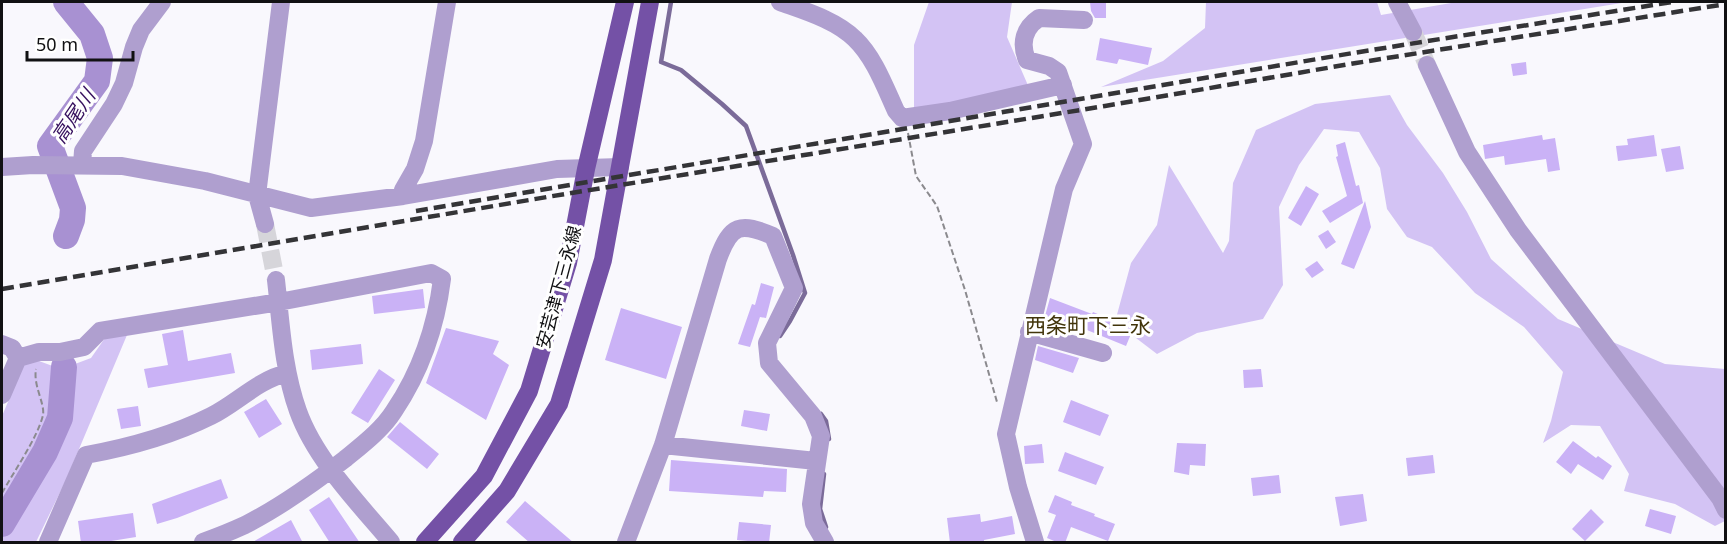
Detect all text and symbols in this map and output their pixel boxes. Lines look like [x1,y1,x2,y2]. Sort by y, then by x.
scale bar [27,24,134,62]
text: 50 m [36,32,78,56]
water label: 高尾川 [45,82,102,148]
street label: 安芸津下三永線 [530,223,586,351]
district label: 西条町下三永 [1025,311,1151,339]

